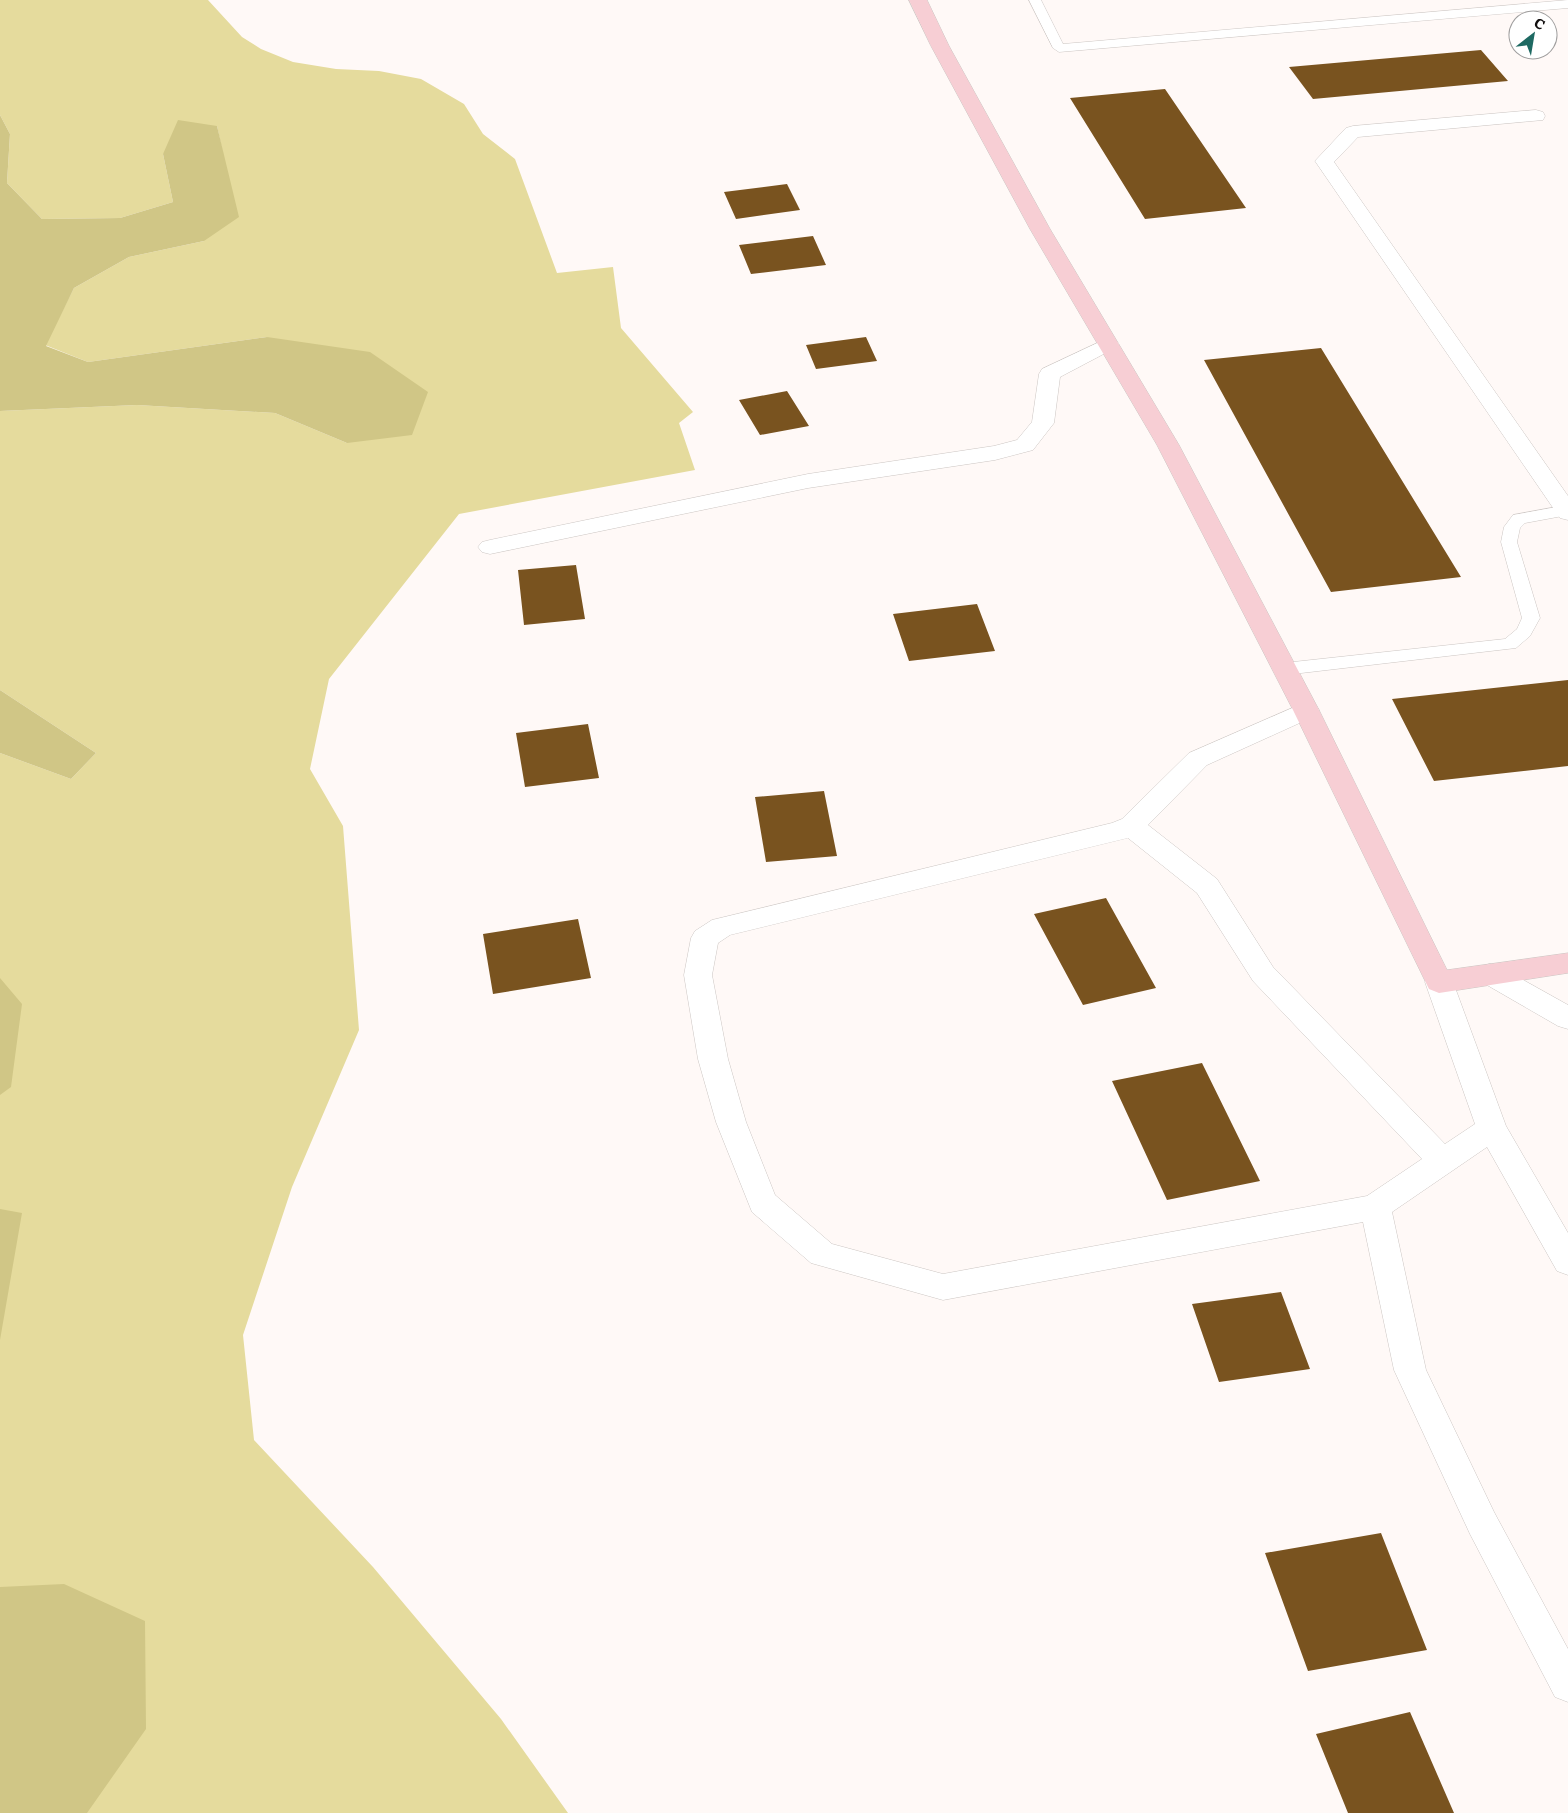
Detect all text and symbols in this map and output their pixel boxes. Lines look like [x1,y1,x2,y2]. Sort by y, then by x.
north arrow [1508,10,1558,60]
text: С [1531,12,1550,34]

